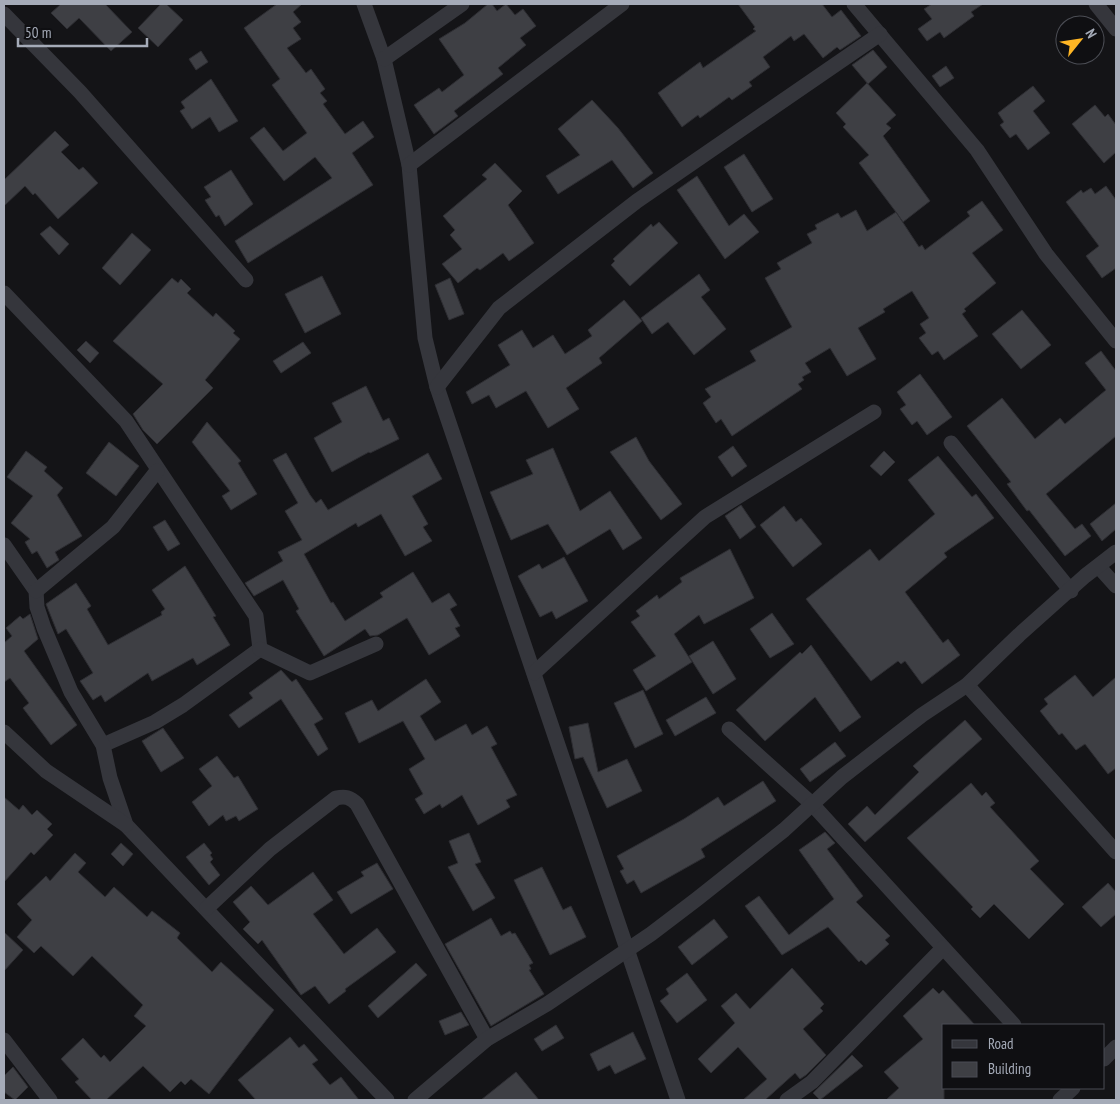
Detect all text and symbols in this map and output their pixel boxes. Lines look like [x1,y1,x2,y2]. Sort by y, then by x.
scale bar [18,15,146,47]
north arrow [1055,15,1105,65]
text: 50 m [25,23,51,42]
text: N [1082,26,1101,41]
legend [942,1024,1105,1089]
text: Road [988,1034,1014,1053]
text: Building [988,1059,1031,1078]

